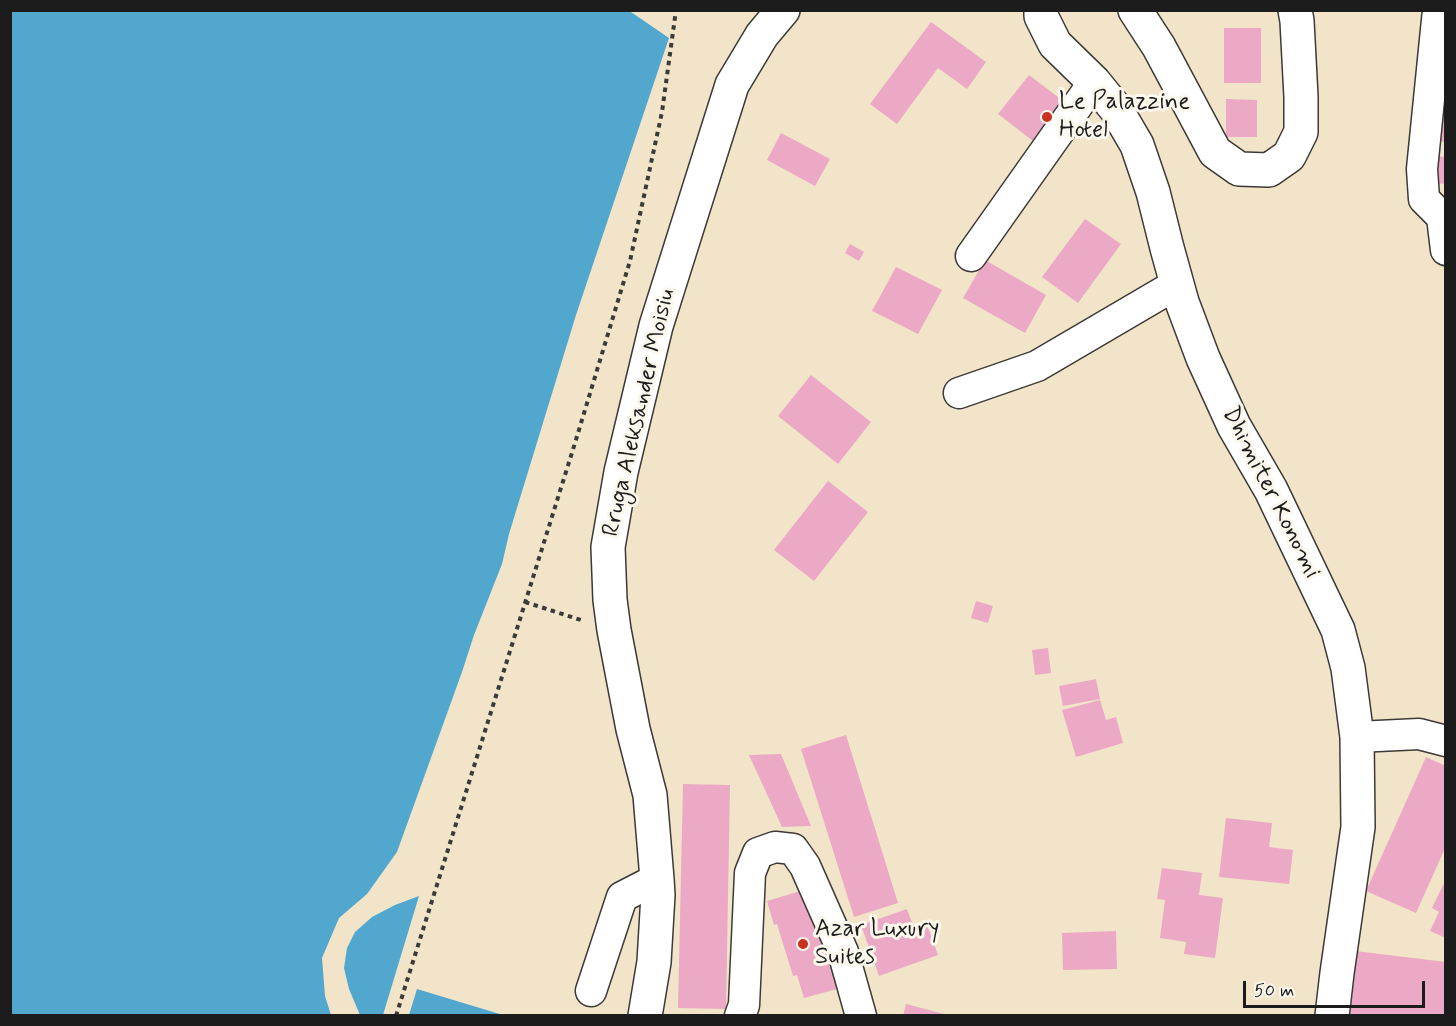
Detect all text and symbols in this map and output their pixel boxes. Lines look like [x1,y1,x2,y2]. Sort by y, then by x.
place label: Le Palazzine Hotel [1059,89,1190,145]
marker: Le Palazzine Hotel [1040,110,1054,124]
street label: Rruga Aleksander Moisiu [597,286,683,540]
street label: Dhimiter Konomi [1214,402,1326,584]
place label: Azar Luxury Suites [815,916,939,972]
marker: Azar Luxury Suites [796,937,810,951]
scale bar [1246,969,1428,1007]
text: 50 m [1254,979,1294,1003]

